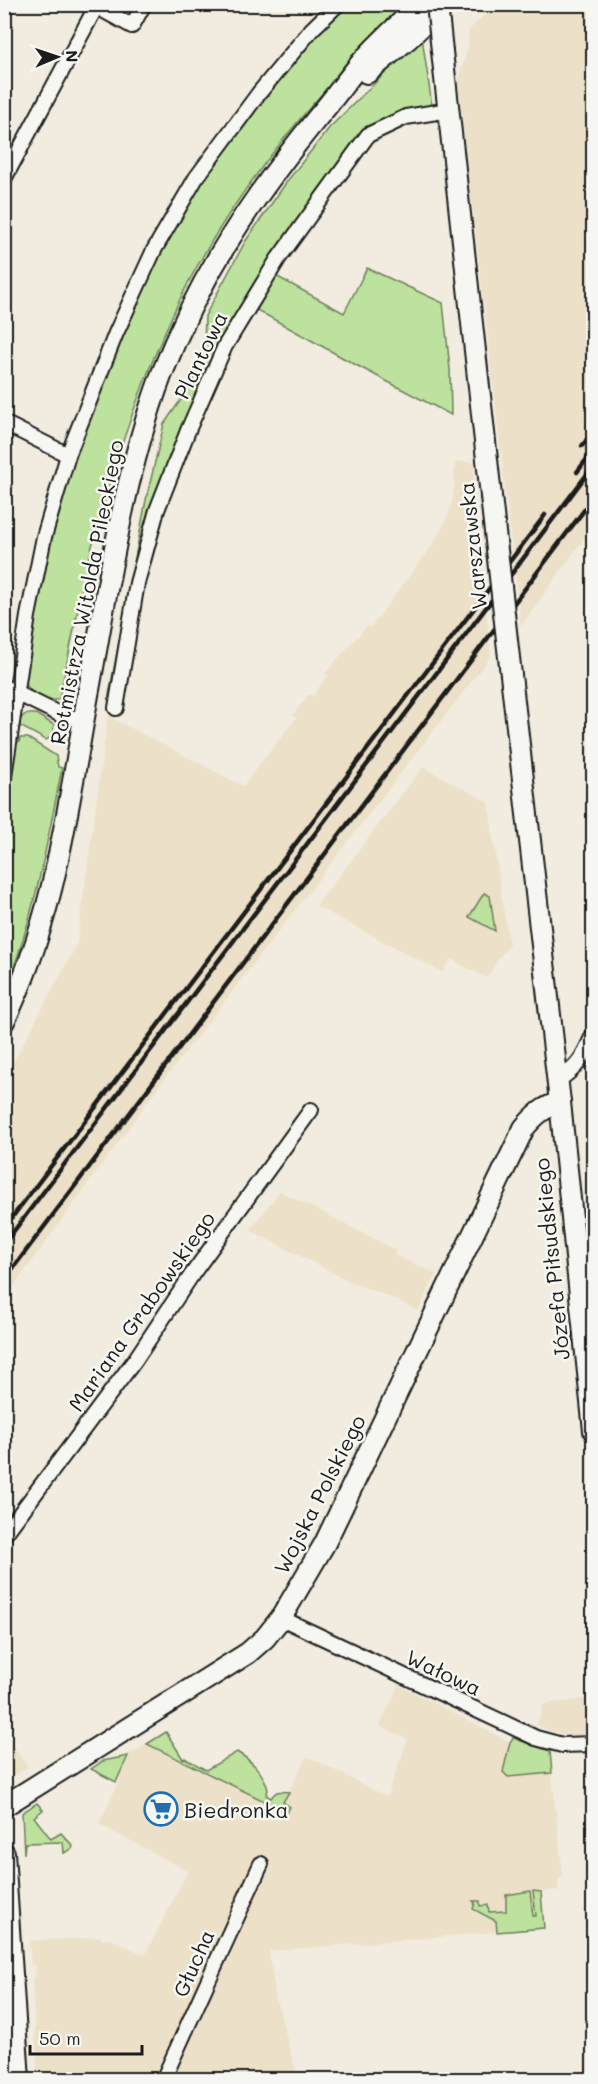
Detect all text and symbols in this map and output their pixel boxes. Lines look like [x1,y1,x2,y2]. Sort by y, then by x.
north arrow [27,27,87,87]
text: N [62,50,83,63]
street label: Plantowa [167,307,233,403]
street label: Rotmistrza Witolda Pileckiego [43,437,129,747]
street label: Warszawska [452,481,492,611]
street label: Józefa Piłsudskiego [527,1157,575,1361]
street label: Mariana Grabowskiego [62,1206,220,1416]
street label: Wojska Polskiego [267,1410,371,1578]
street label: Wałowa [402,1643,486,1701]
supermarket icon: Biedronka [143,1791,179,1827]
place label: Biedronka [184,1796,289,1823]
street label: Głucha [166,1925,220,2001]
scale bar [30,2018,142,2056]
text: 50 m [39,2026,81,2050]

